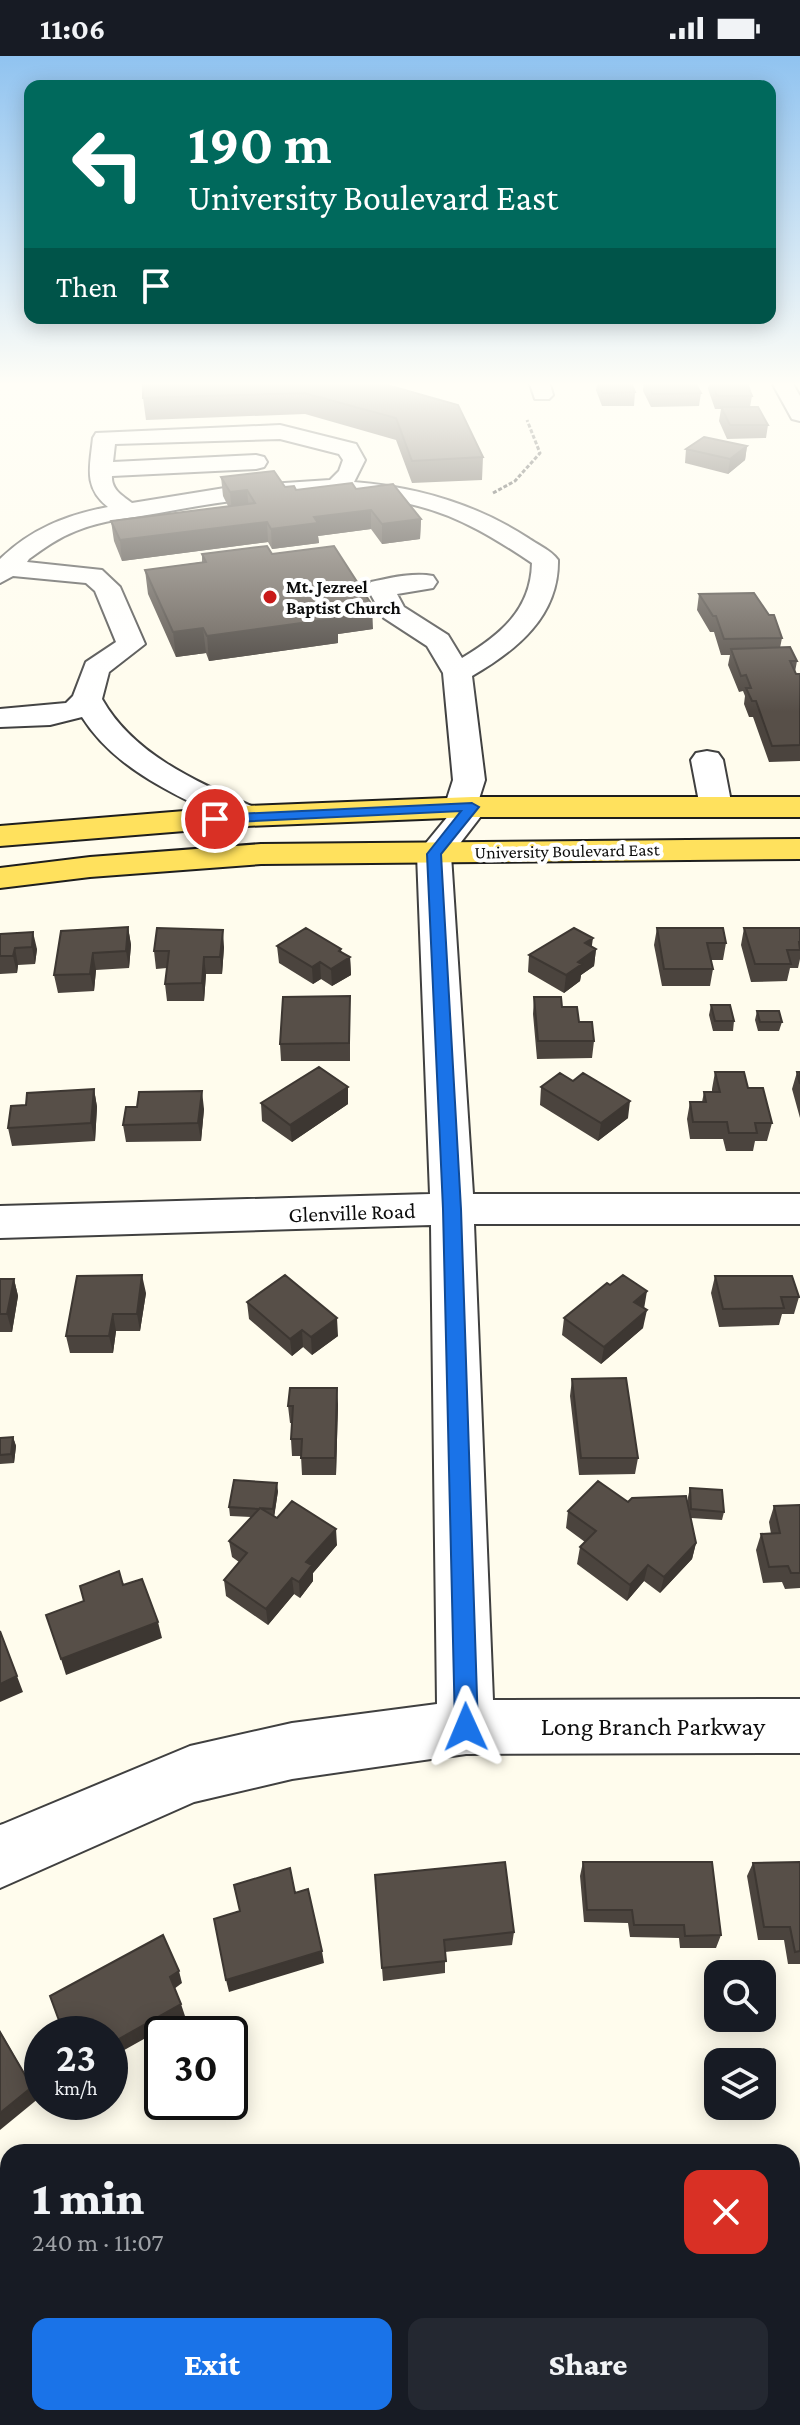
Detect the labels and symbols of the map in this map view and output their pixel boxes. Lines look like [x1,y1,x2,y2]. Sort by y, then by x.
place label: Mt. Jezreel Baptist Church [286,577,401,618]
marker: Mt. Jezreel Baptist Church [261,588,279,606]
pin [181,785,249,853]
street label: University Boulevard East [474,839,661,863]
street label: Glenville Road [288,1198,416,1227]
position arrow [424,1685,508,1769]
street label: Long Branch Parkway [541,1712,766,1741]
speed limit sign: 30 [144,2016,248,2120]

